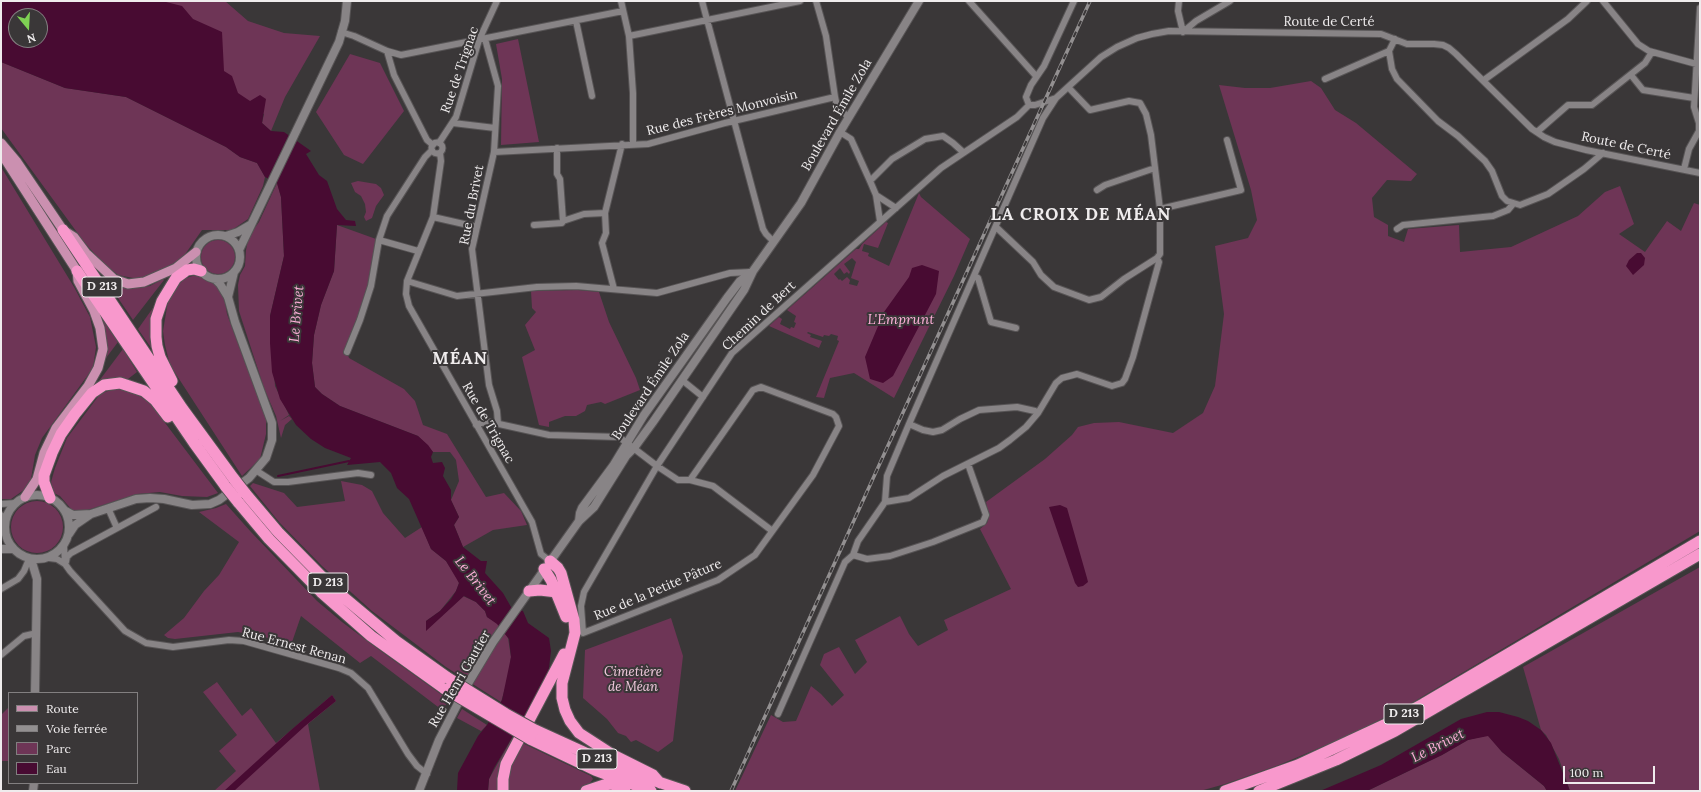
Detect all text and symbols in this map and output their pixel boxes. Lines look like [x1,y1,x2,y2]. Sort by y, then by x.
north arrow [8,8,48,48]
street label: Route de Certé [1283,14,1375,30]
street label: Rue de Trignac [438,25,482,115]
text: N [25,30,38,46]
street label: Boulevard Émile Zola [798,56,876,174]
street label: Rue des Frères Monvoisin [645,87,799,139]
street label: Route de Certé [1580,129,1672,163]
street label: Rue du Brivet [457,164,487,246]
district label: LA CROIX DE MÉAN [991,205,1171,225]
road number: D 213 [82,277,122,297]
street label: Chemin de Bert [719,278,799,354]
water label: Le Brivet [286,285,308,343]
water label: L'Emprunt [868,312,934,328]
street label: Boulevard Émile Zola [609,329,693,443]
district label: MÉAN [432,349,488,369]
street label: Rue de Trignac [459,380,517,466]
water label: Le Brivet [451,553,499,609]
street label: Rue de la Petite Pâture [592,556,724,624]
road number: D 213 [308,573,348,593]
street label: Rue Ernest Renan [240,625,348,667]
street label: Rue Henri Gautier [426,628,494,730]
park label: Cimetière de Méan [604,664,662,695]
legend [8,692,138,784]
text: Route [46,701,79,716]
road number: D 213 [1384,704,1424,724]
text: Voie ferrée [46,721,107,736]
water label: Le Brivet [1409,726,1467,766]
text: Parc [46,741,71,756]
road number: D 213 [577,749,617,769]
scale bar [1565,758,1657,784]
text: Eau [46,761,67,776]
text: 100 m [1570,765,1603,780]

